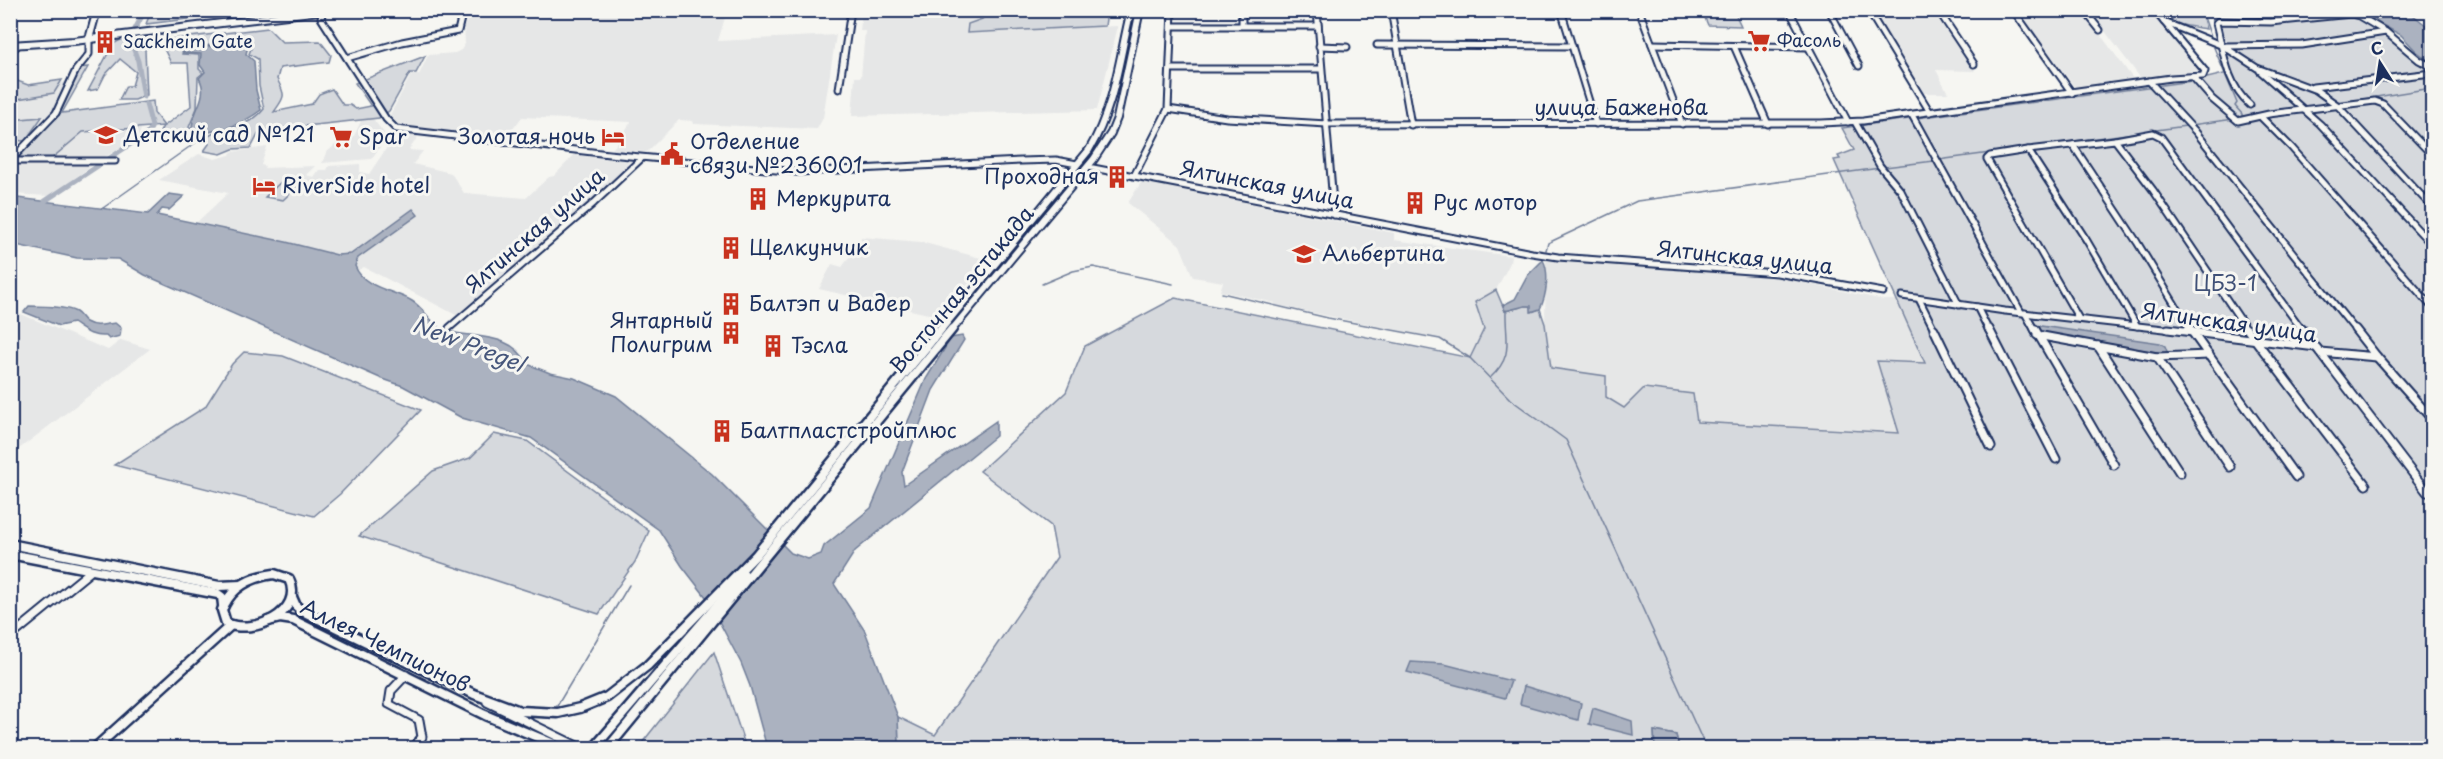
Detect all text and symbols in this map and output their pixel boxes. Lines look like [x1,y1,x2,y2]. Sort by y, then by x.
place label: Фасоль [1777,26,1841,53]
place label: Sackheim Gate [123,27,253,54]
supermarket icon: Фасоль [1746,28,1772,54]
building icon: Sackheim Gate [92,29,118,55]
north arrow [2350,33,2410,93]
text: С [2368,34,2385,60]
street label: улица Баженова [1534,90,1708,122]
place label: Детский сад №121 [123,117,314,149]
place label: Spar [359,119,407,151]
place label: Золотая ночь [458,119,595,151]
school or university icon: Детский сад №121 [93,122,119,148]
supermarket icon: Spar [328,124,354,150]
hotel icon: Золотая ночь [600,124,626,150]
place label: Отделение связи №236001 [690,124,863,180]
public building icon: Отделение связи №236001 [659,141,685,167]
street label: Ялтинская улица [1178,150,1358,216]
street label: Ялтинская улица [457,159,611,300]
place label: Проходная [984,159,1099,191]
building icon: Проходная [1104,164,1130,190]
place label: RiverSide hotel [282,168,430,200]
hotel icon: RiverSide hotel [251,173,277,199]
place label: Меркурита [776,181,892,213]
place label: Рус мотор [1433,185,1537,217]
building icon: Меркурита [745,186,771,212]
building icon: Рус мотор [1402,190,1428,216]
street label: Восточная эстакада [881,197,1041,380]
place label: Щелкунчик [749,230,869,262]
street label: Ялтинская улица [1656,231,1836,281]
building icon: Щелкунчик [718,235,744,261]
place label: Альбертина [1322,236,1445,268]
school or university icon: Альбертина [1291,241,1317,267]
park label: ЦБЗ-1 [2193,266,2257,298]
place label: Балтэп и Вадер [749,286,911,318]
building icon: Балтэп и Вадер [718,291,744,317]
street label: Ялтинская улица [2140,293,2320,349]
place label: Янтарный Полигрим [610,303,713,359]
water label: New Pregel [408,306,532,380]
building icon: Янтарный Полигрим [718,320,744,346]
place label: Тэсла [791,328,848,360]
building icon: Тэсла [760,333,786,359]
place label: Балтпластстройплюс [740,413,957,445]
building icon: Балтпластстройплюс [709,418,735,444]
street label: Аллея Чемпионов [296,589,476,699]

